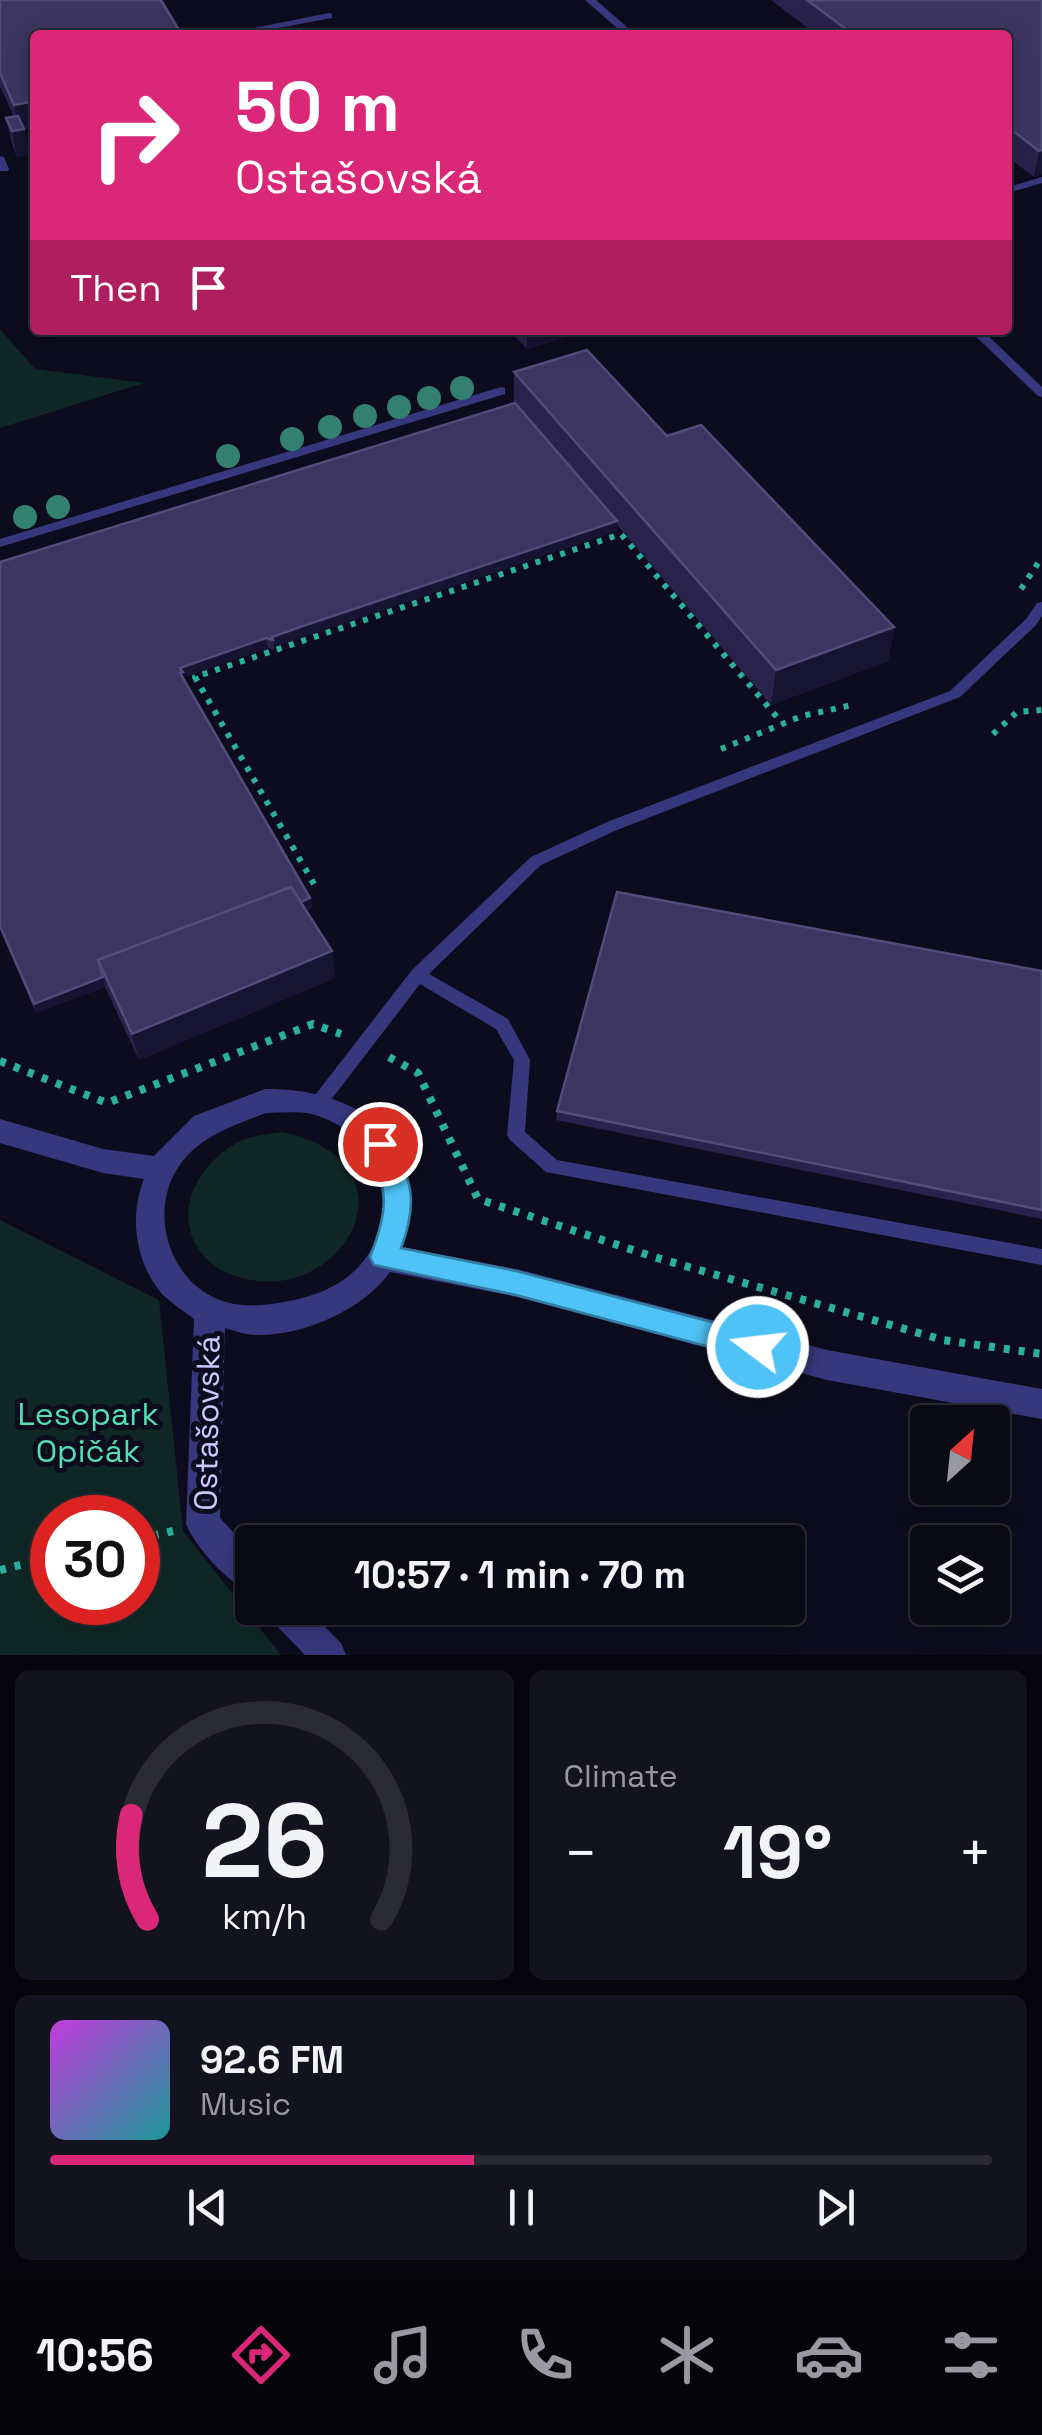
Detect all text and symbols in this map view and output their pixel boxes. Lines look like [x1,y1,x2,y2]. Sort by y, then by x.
text: 50 m [235,62,400,151]
icon: right [70,70,200,200]
text: Ostašovská [235,149,482,206]
icon: arrive [181,260,236,315]
text: Then [70,264,161,312]
pin [338,1102,423,1187]
icon: arrive [353,1117,408,1172]
position arrow [706,1295,810,1399]
street label: Ostašovská [185,1335,229,1511]
park label: Lesopark Opičák [17,1394,159,1471]
north arrow [910,1405,1010,1505]
map controls [910,1405,1010,1625]
speed limit sign: 30 [30,1495,160,1625]
button: layers [910,1525,1010,1625]
text: 10:57 · 1 min · 70 m [354,1551,686,1599]
text: Climate [564,1756,678,1796]
text: 26 [201,1775,327,1907]
text: 19° [723,1804,833,1900]
text: − [564,1818,598,1888]
text: + [958,1818,992,1888]
text: km/h [222,1894,307,1939]
text: 92.6 FM [200,2036,344,2084]
text: Music [200,2084,291,2124]
icon: previous [180,2180,235,2235]
icon: pause [494,2180,549,2235]
icon: next [808,2180,863,2235]
icon: directions [226,2320,296,2390]
icon: music [368,2320,438,2390]
icon: phone [510,2320,580,2390]
icon: climate [652,2320,722,2390]
icon: car [794,2320,864,2390]
icon: filters [936,2320,1006,2390]
text: 10:56 [36,2327,154,2384]

